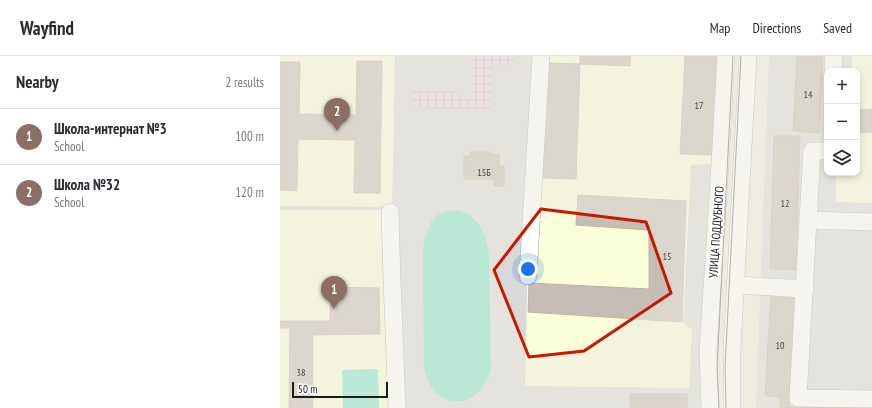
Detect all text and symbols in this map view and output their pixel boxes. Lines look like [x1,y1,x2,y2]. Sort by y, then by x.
text: Wayfind [20,16,74,40]
text: Map [710,19,730,37]
text: Directions [752,19,801,37]
text: Saved [823,19,852,37]
map controls [824,68,860,176]
button: + [824,68,860,104]
text: Nearby [16,71,59,93]
text: 2 results [225,74,264,91]
house number: 14 [804,88,813,101]
pin: 2 [324,98,350,131]
house number: 17 [695,99,704,112]
button: − [824,104,860,140]
text: Школа-интернат №3 [54,119,167,138]
text: 1 [26,128,32,145]
text: 100 m [235,128,264,145]
text: School [54,138,84,155]
button: layers [824,140,860,176]
house number: 15Б [477,166,491,179]
text: Школа №32 [54,175,120,194]
text: 2 [26,184,32,201]
text: 120 m [235,184,264,201]
street label: УЛИЦА ПОДДУБНОГО [705,185,727,279]
text: School [54,194,84,211]
house number: 12 [781,197,790,210]
house number: 15 [663,250,672,263]
your location [518,259,538,279]
pin: 1 [321,276,347,309]
house number: 10 [776,339,785,352]
house number: 38 [297,366,306,379]
scale bar [292,380,388,399]
text: 50 m [298,382,317,396]

